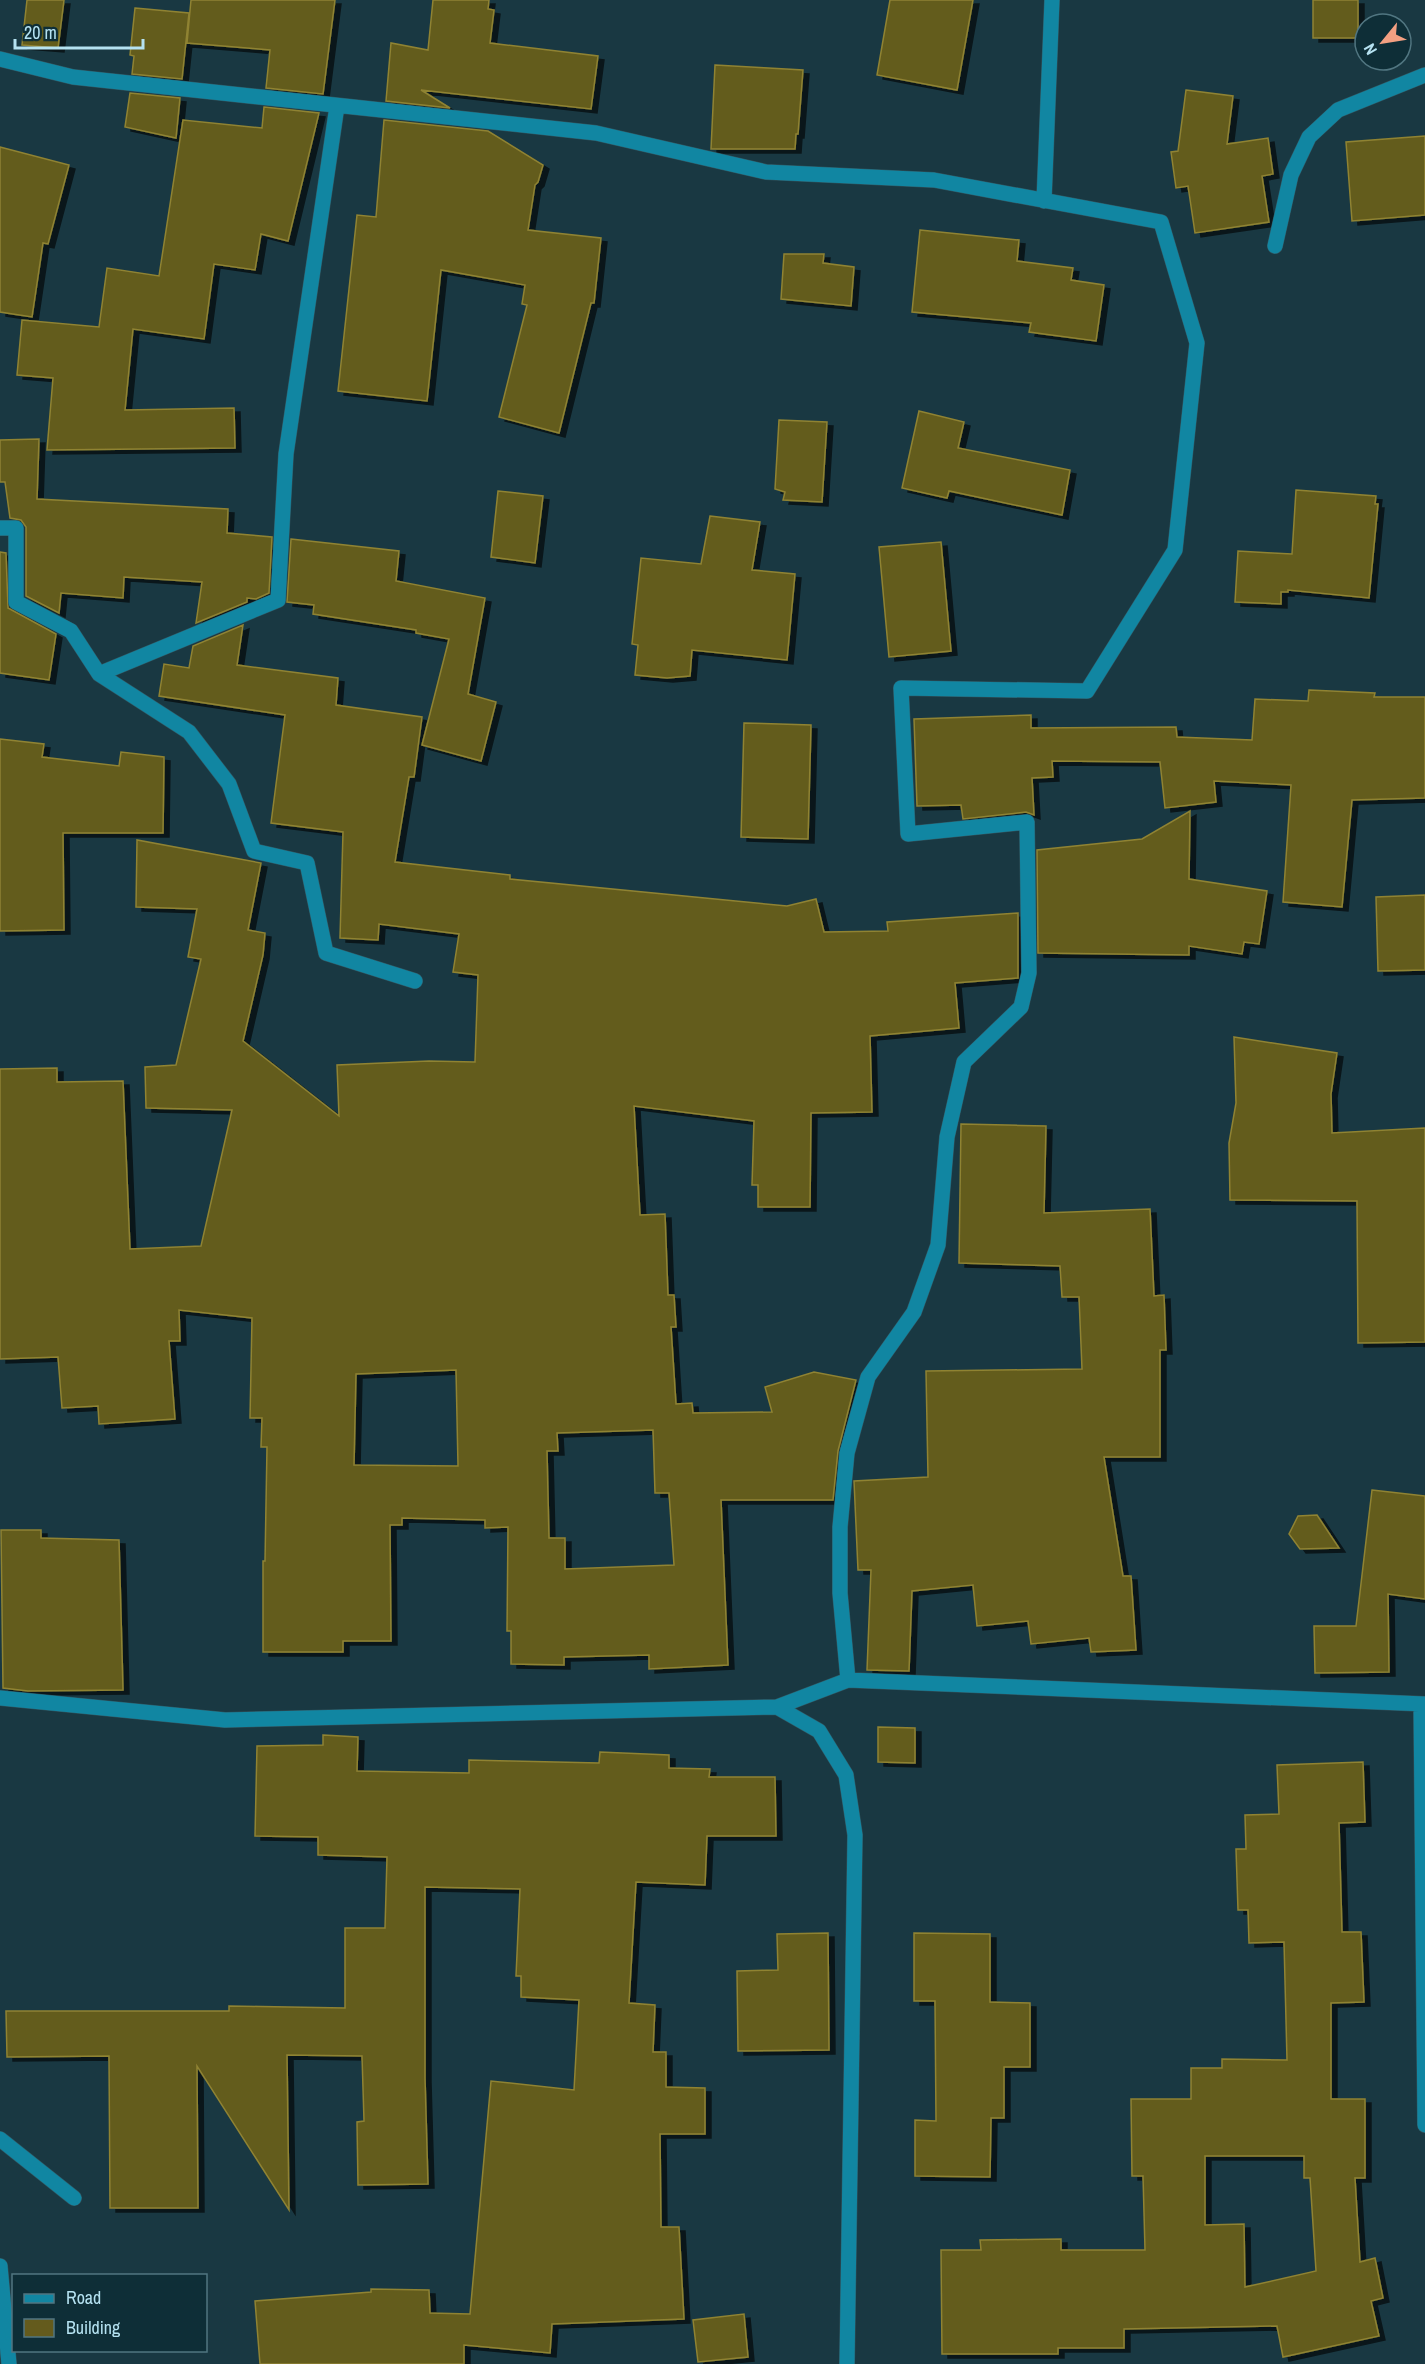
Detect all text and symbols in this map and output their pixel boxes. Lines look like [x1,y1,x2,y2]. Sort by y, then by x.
scale bar [15,12,142,50]
north arrow [1353,12,1413,72]
text: 20 m [24,20,57,45]
text: N [1358,40,1382,59]
legend [12,2274,207,2352]
text: Road [66,2285,101,2310]
text: Building [66,2315,121,2340]

